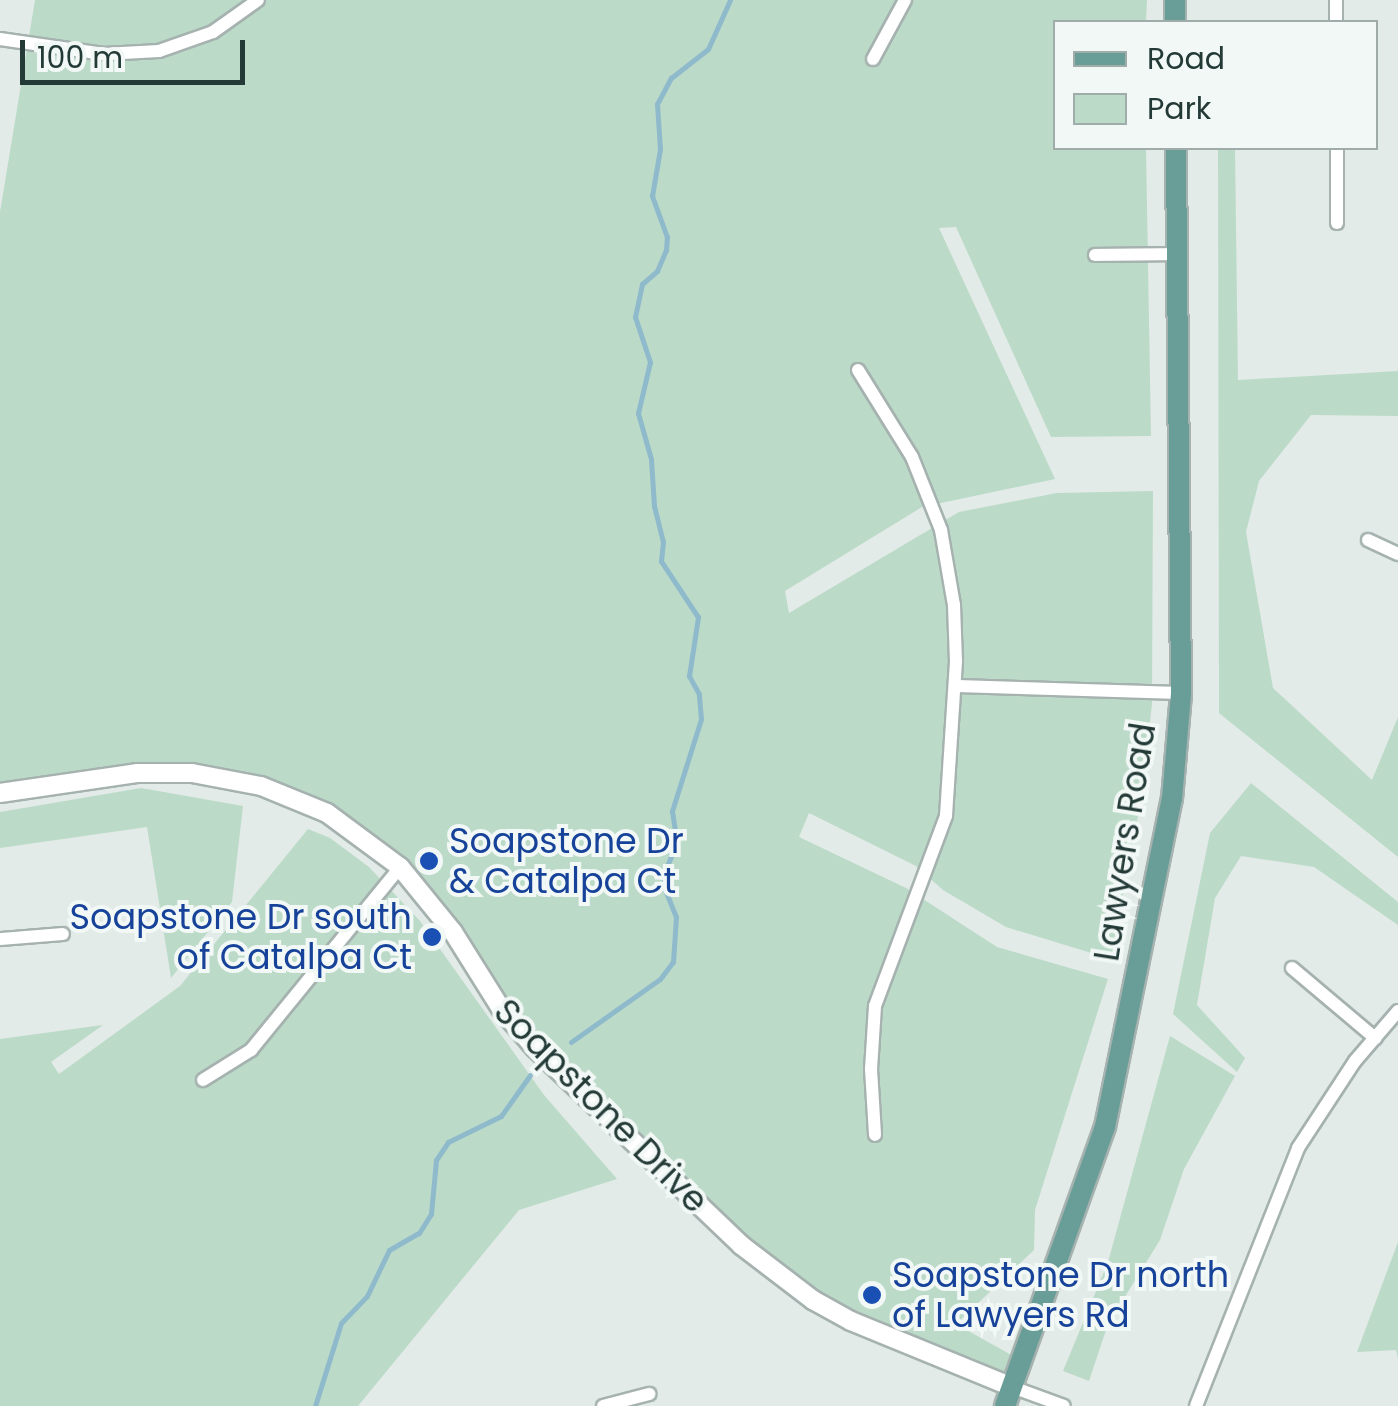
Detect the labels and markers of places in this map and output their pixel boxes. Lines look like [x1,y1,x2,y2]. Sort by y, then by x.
place label: Soapstone Dr & Catalpa Ct [449,820,684,902]
marker: Soapstone Dr & Catalpa Ct [418,850,440,872]
place label: Soapstone Dr south of Catalpa Ct [70,896,412,978]
marker: Soapstone Dr south of Catalpa Ct [421,926,443,948]
place label: Soapstone Dr north of Lawyers Rd [892,1254,1229,1336]
marker: Soapstone Dr north of Lawyers Rd [861,1284,883,1306]

